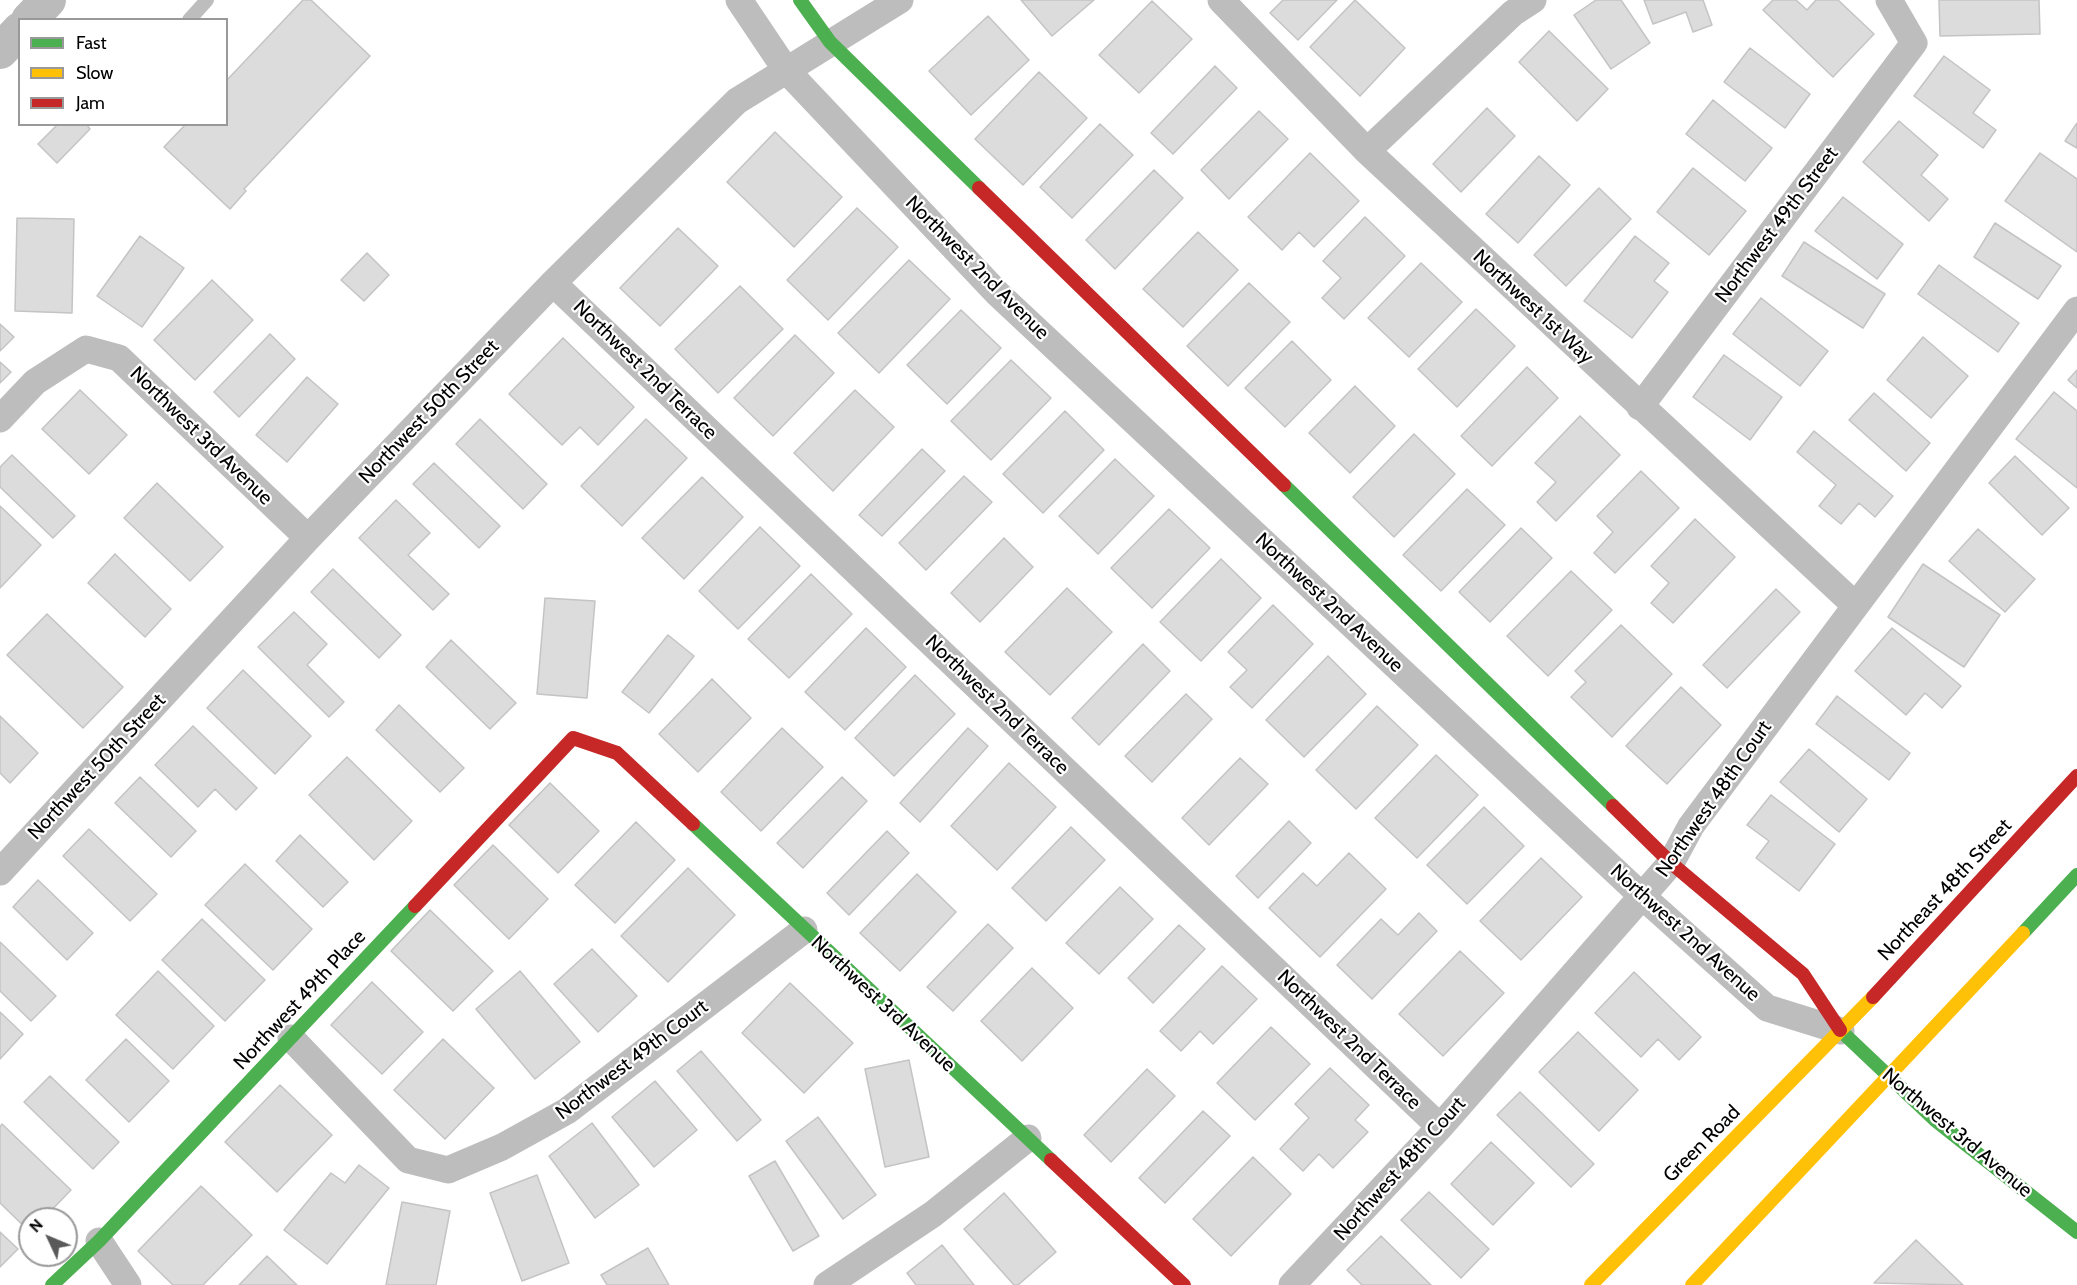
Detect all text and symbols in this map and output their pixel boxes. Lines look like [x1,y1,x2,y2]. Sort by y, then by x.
legend [18,18,228,126]
text: Fast [76,32,107,54]
text: Slow [76,62,113,84]
text: Jam [76,92,105,114]
street label: Northwest 49th Street [1711,142,1843,308]
street label: Northwest 2nd Avenue [900,191,1054,345]
street label: Northwest 1st Way [1468,245,1598,369]
street label: Northwest 2nd Terrace [568,295,722,445]
street label: Northwest 50th Street [354,335,504,489]
street label: Northwest 3rd Avenue [125,362,277,510]
street label: Northwest 2nd Avenue [1250,528,1408,678]
street label: Northwest 2nd Terrace [920,630,1074,780]
street label: Northwest 50th Street [23,689,171,845]
street label: Northwest 48th Court [1651,716,1777,882]
street label: Northeast 48th Street [1873,814,2017,966]
street label: Northwest 2nd Avenue [1605,859,1765,1007]
street label: Northwest 49th Place [229,925,371,1075]
street label: Northwest 3rd Avenue [806,931,960,1077]
street label: Northwest 2nd Terrace [1272,965,1426,1115]
street label: Northwest 49th Court [551,995,713,1125]
street label: Northwest 3rd Avenue [1877,1063,2037,1203]
street label: Northwest 48th Court [1329,1092,1471,1246]
street label: Green Road [1659,1101,1745,1187]
north arrow [18,1207,78,1267]
text: N [25,1215,47,1236]

